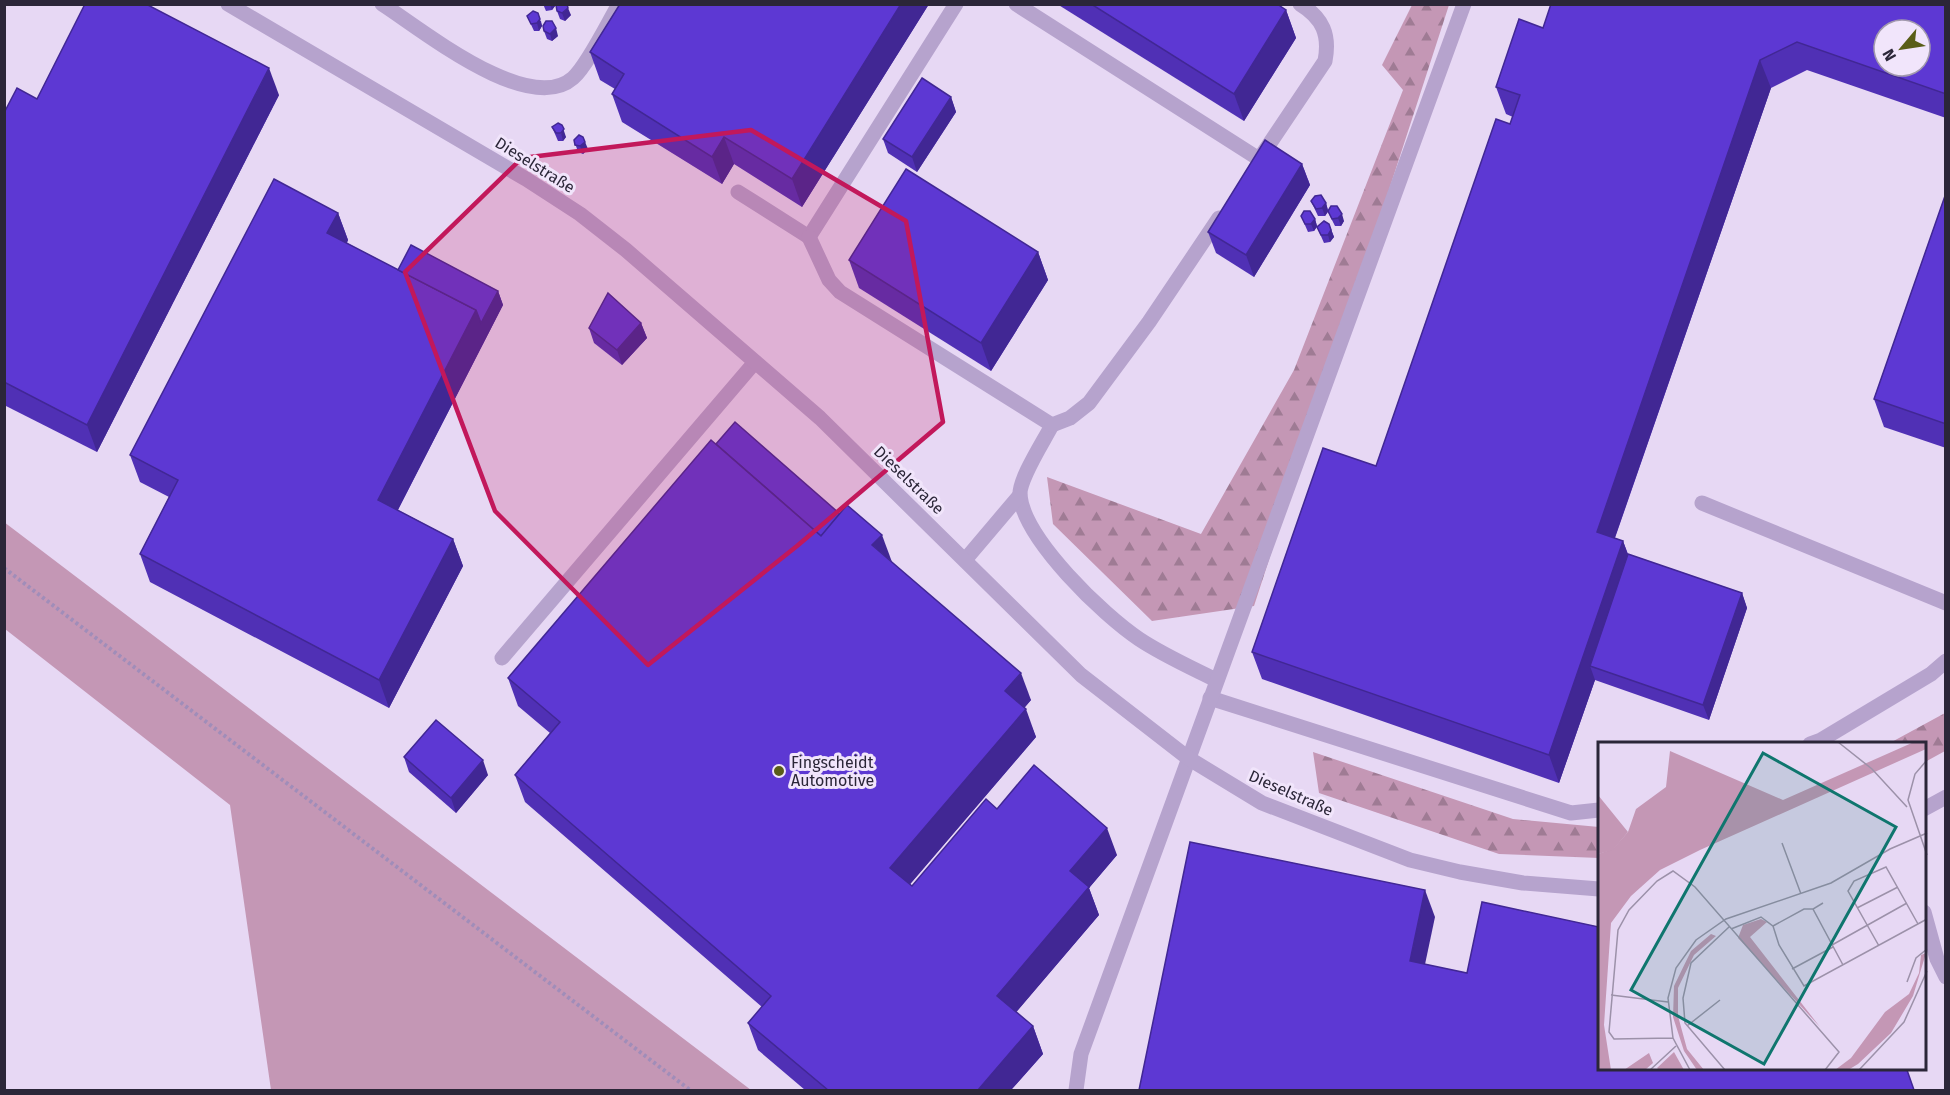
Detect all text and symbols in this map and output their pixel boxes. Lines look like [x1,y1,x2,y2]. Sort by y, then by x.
north arrow [1872,18,1932,78]
text: N [1878,46,1900,64]
street label: Dieselstraße [492,133,578,197]
street label: Dieselstraße [870,442,948,518]
inset map [1598,742,1926,1071]
place label: Fingscheidt Automotive [791,753,874,790]
marker: Fingscheidt Automotive [772,764,786,778]
street label: Dieselstraße [1246,766,1336,820]

